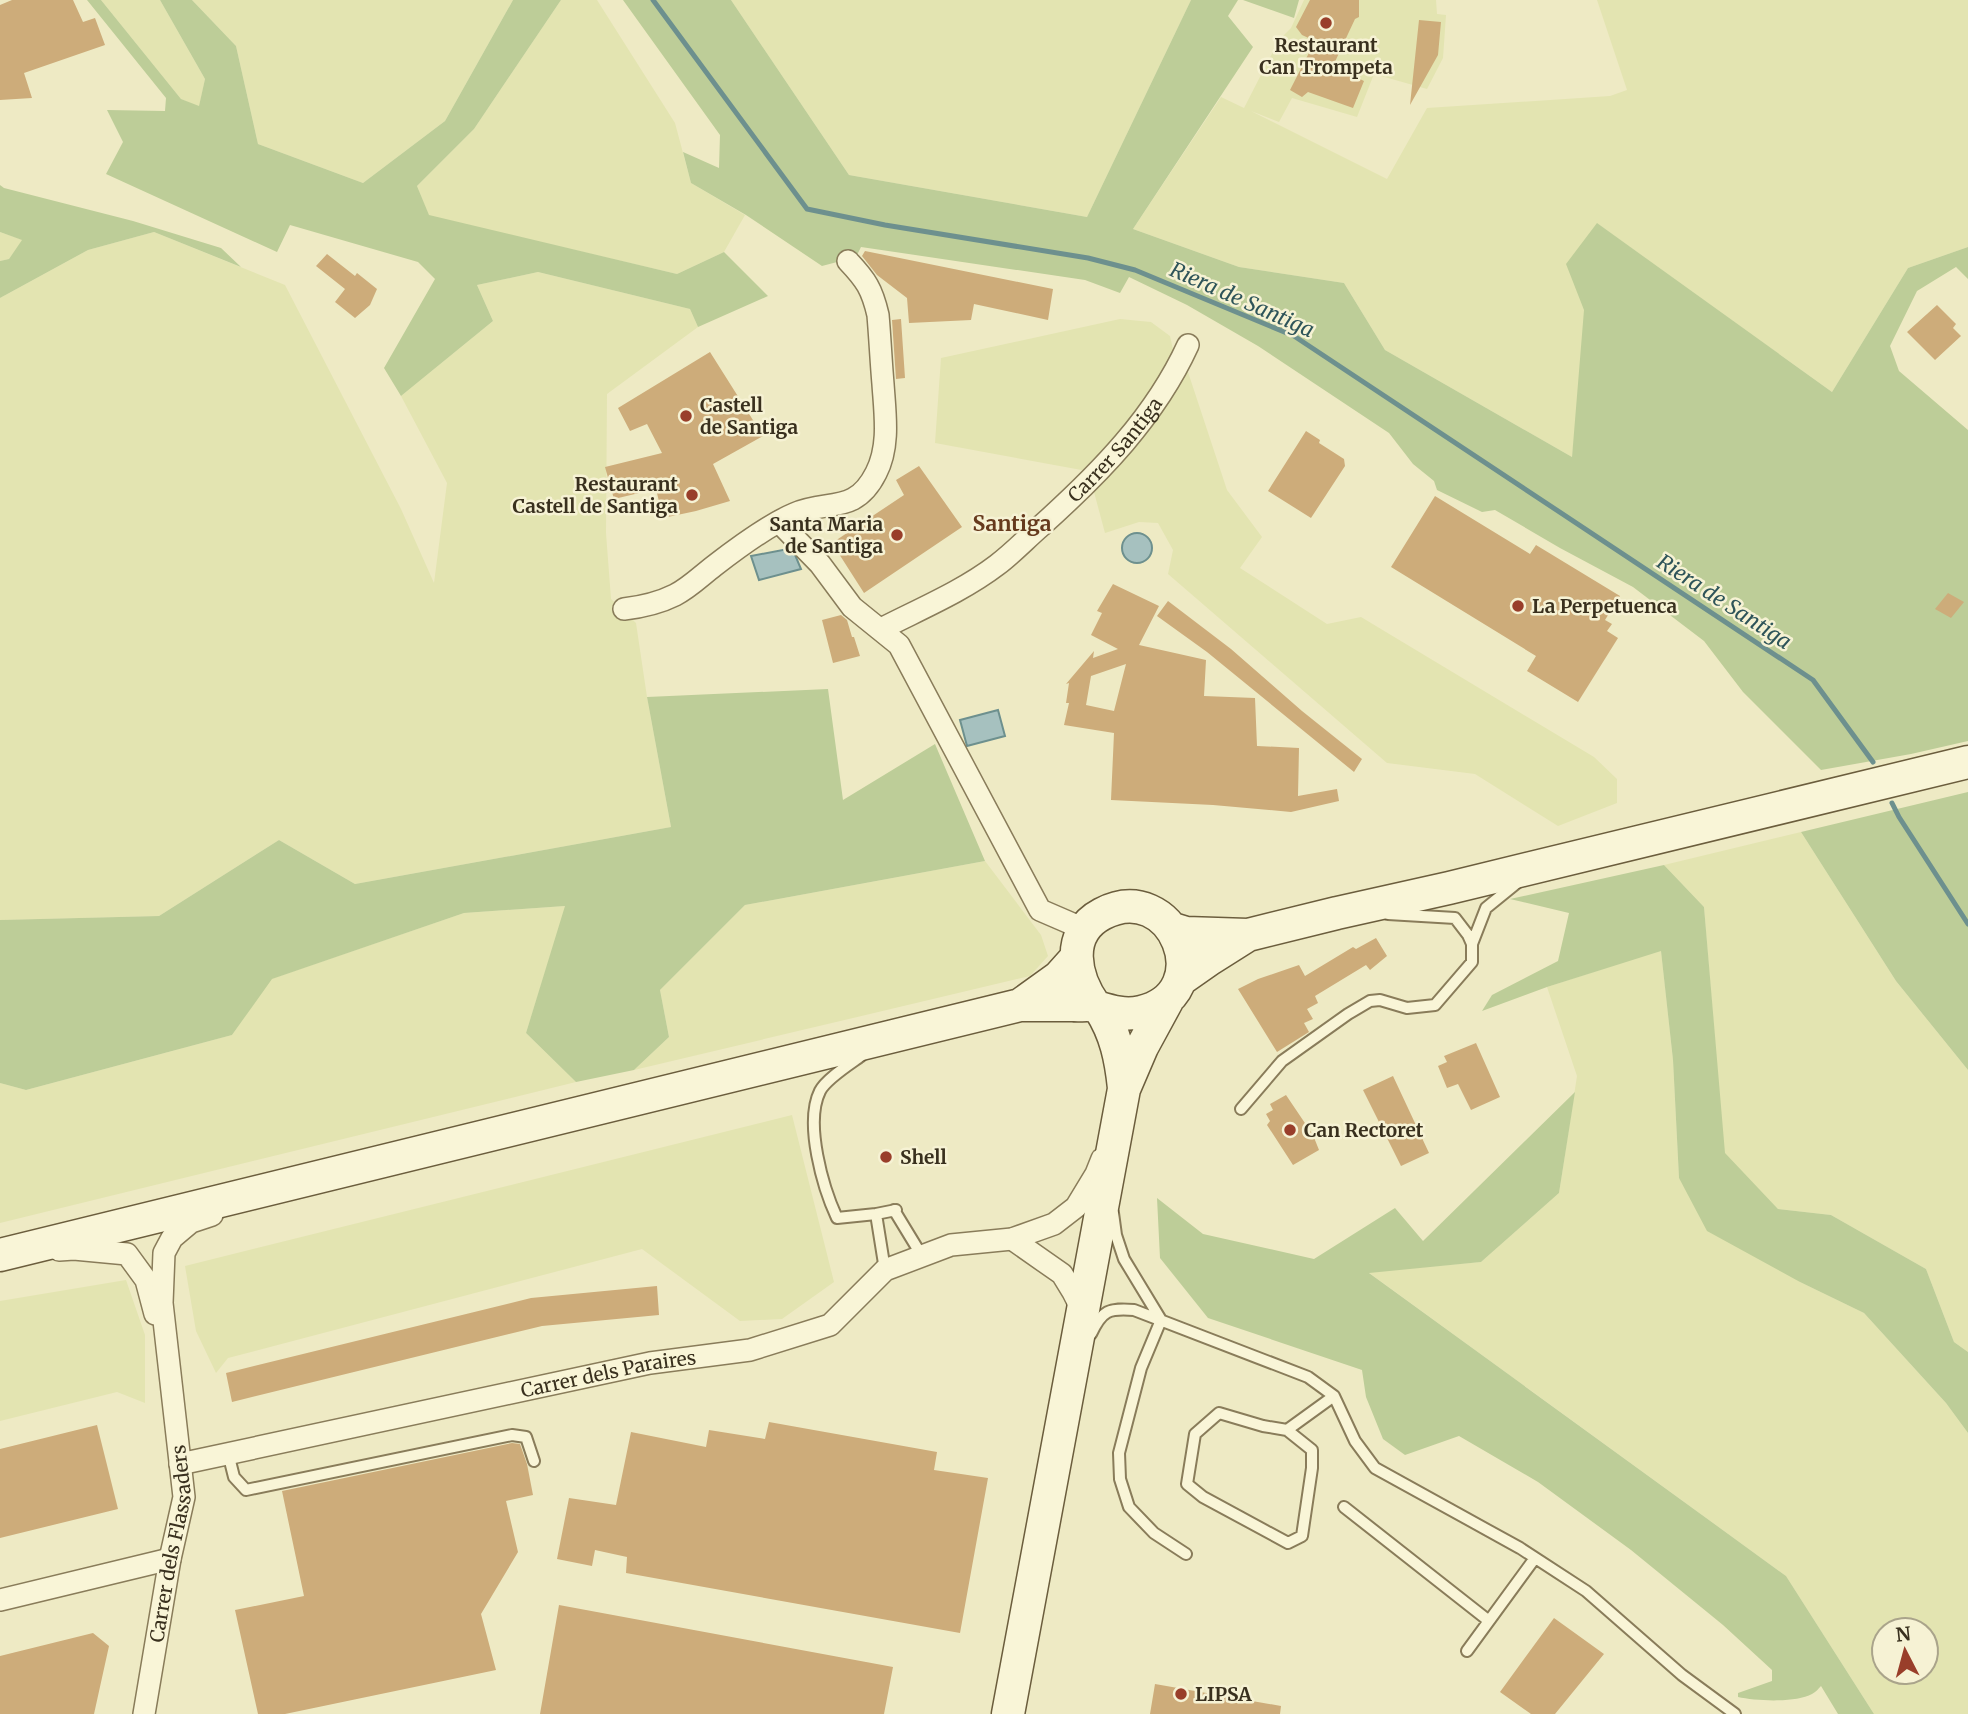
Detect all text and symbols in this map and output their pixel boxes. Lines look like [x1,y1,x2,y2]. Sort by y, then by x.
marker: Restaurant Can Trompeta [1318,15,1334,31]
place label: Restaurant Can Trompeta [1259,33,1393,79]
water label: Riera de Santiga [1166,256,1318,343]
place label: Castell de Santiga [700,393,798,439]
street label: Carrer Santiga [1063,393,1167,507]
marker: Castell de Santiga [678,408,694,424]
place label: Restaurant Castell de Santiga [513,472,678,518]
marker: Restaurant Castell de Santiga [684,487,700,503]
district label: Santiga [972,510,1052,537]
place label: Santa Maria de Santiga [769,512,883,558]
marker: Santa Maria de Santiga [889,527,905,543]
water label: Riera de Santiga [1652,548,1797,655]
place label: La Perpetuenca [1532,594,1677,618]
marker: La Perpetuenca [1510,598,1526,614]
place label: Can Rectoret [1304,1118,1424,1142]
marker: Can Rectoret [1282,1122,1298,1138]
place label: Shell [900,1145,947,1169]
marker: Shell [878,1149,894,1165]
street label: Carrer dels Paraires [519,1345,697,1402]
street label: Carrer dels Flassaders [144,1444,196,1644]
north arrow [1870,1616,1940,1686]
text: N [1895,1621,1912,1647]
place label: LIPSA [1195,1682,1252,1706]
marker: LIPSA [1173,1686,1189,1702]

